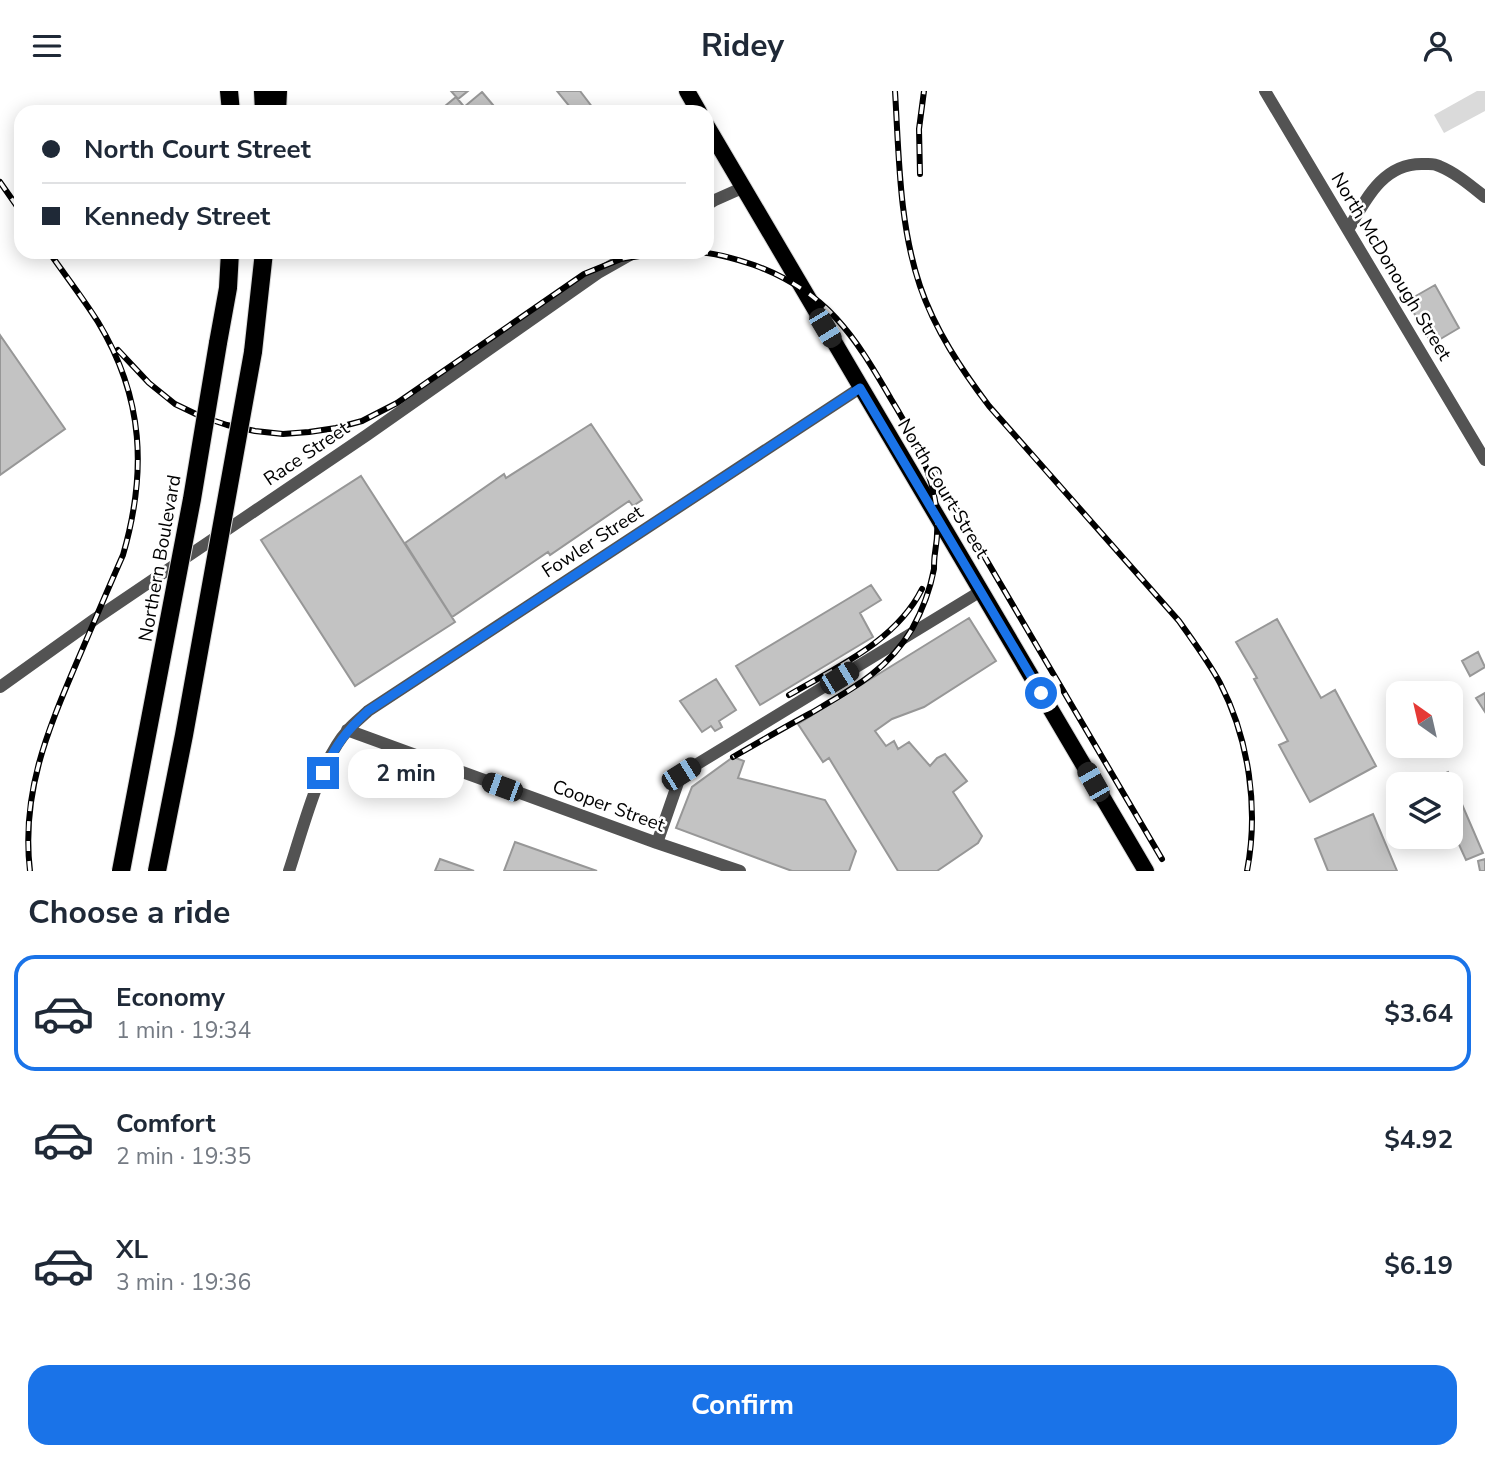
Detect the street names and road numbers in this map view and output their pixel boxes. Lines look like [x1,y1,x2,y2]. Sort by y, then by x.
street label: North McDonough Street [1325,168,1458,365]
street label: North Court Street [891,414,995,563]
street label: Race Street [259,415,355,492]
street label: Northern Boulevard [133,473,187,644]
street label: Fowler Street [537,499,648,584]
street label: Cooper Street [549,774,669,838]

